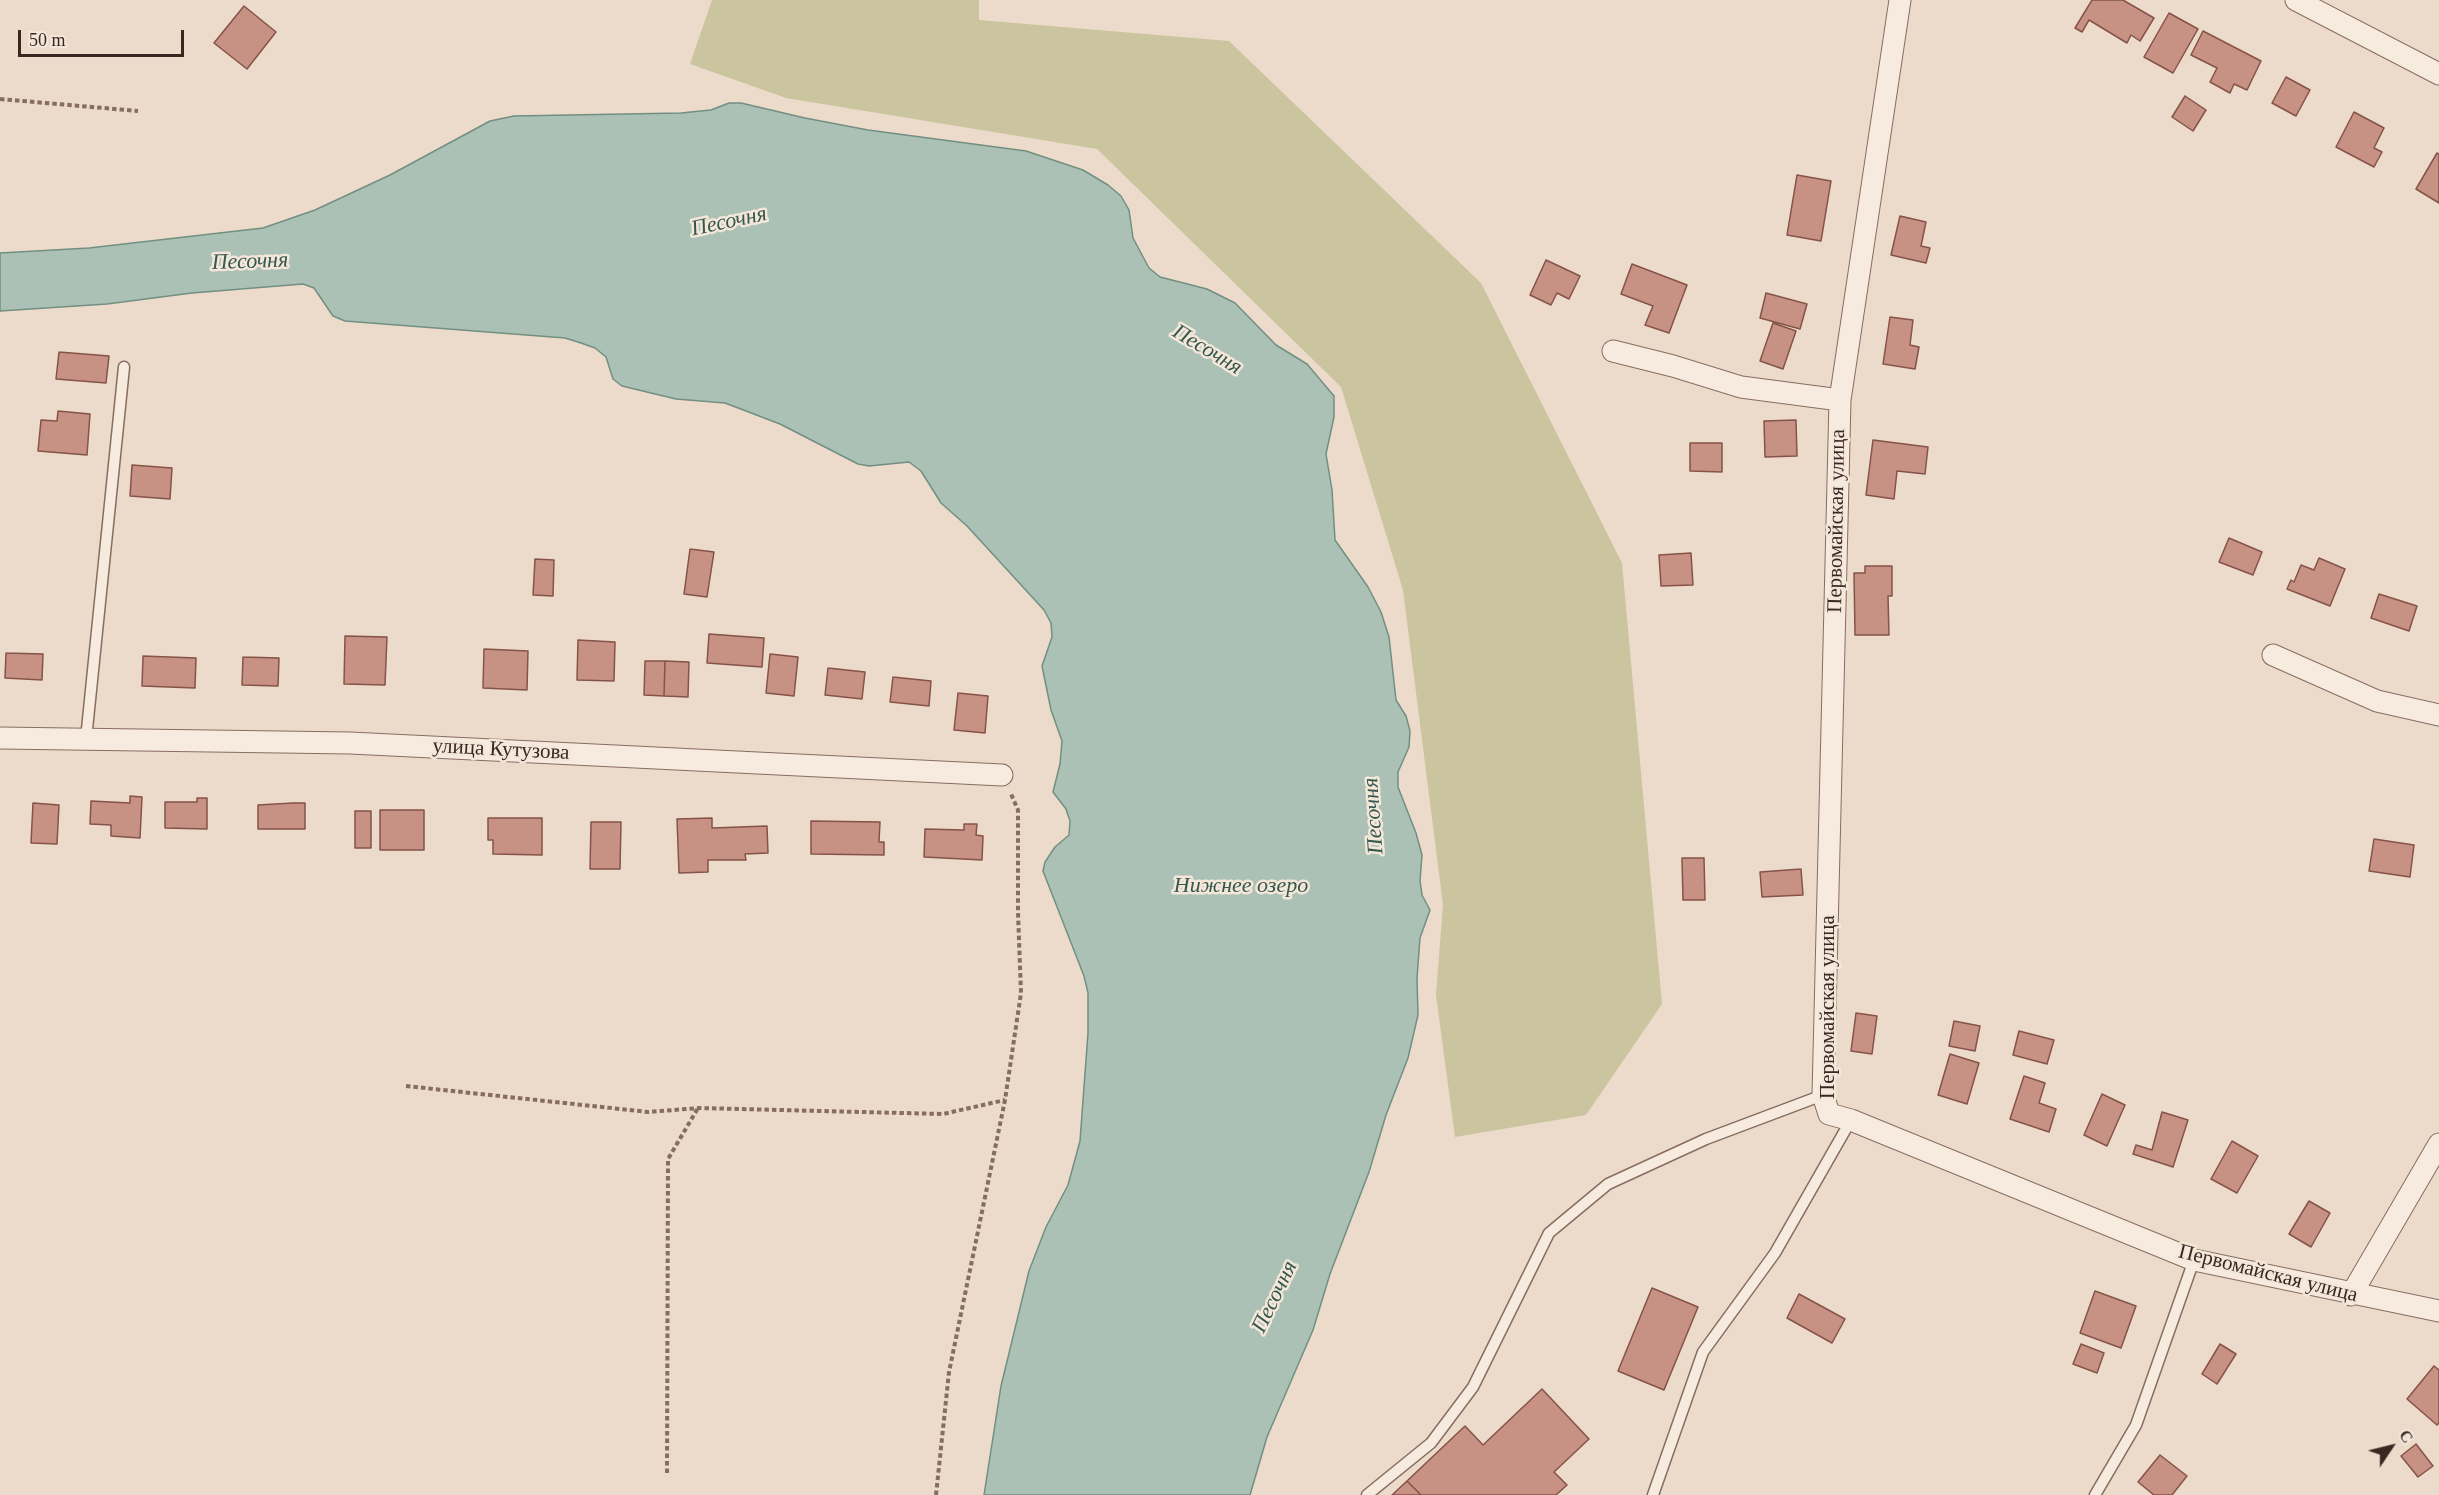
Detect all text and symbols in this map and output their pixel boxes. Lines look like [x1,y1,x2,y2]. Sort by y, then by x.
scale bar [21,18,188,56]
text: 50 m [29,30,66,50]
water label: Песочня [689,201,769,243]
water label: Песочня [211,247,289,277]
water label: Песочня [1167,319,1247,381]
street label: Первомайская улица [1823,429,1851,613]
street label: улица Кутузова [432,734,570,766]
water label: Песочня [1358,777,1390,855]
water label: Нижнее озеро [1174,873,1308,899]
street label: Первомайская улица [1815,915,1841,1099]
street label: Первомайская улица [2176,1240,2360,1308]
water label: Песочня [1246,1257,1304,1337]
north arrow [2361,1417,2421,1477]
text: С [2396,1427,2416,1446]

